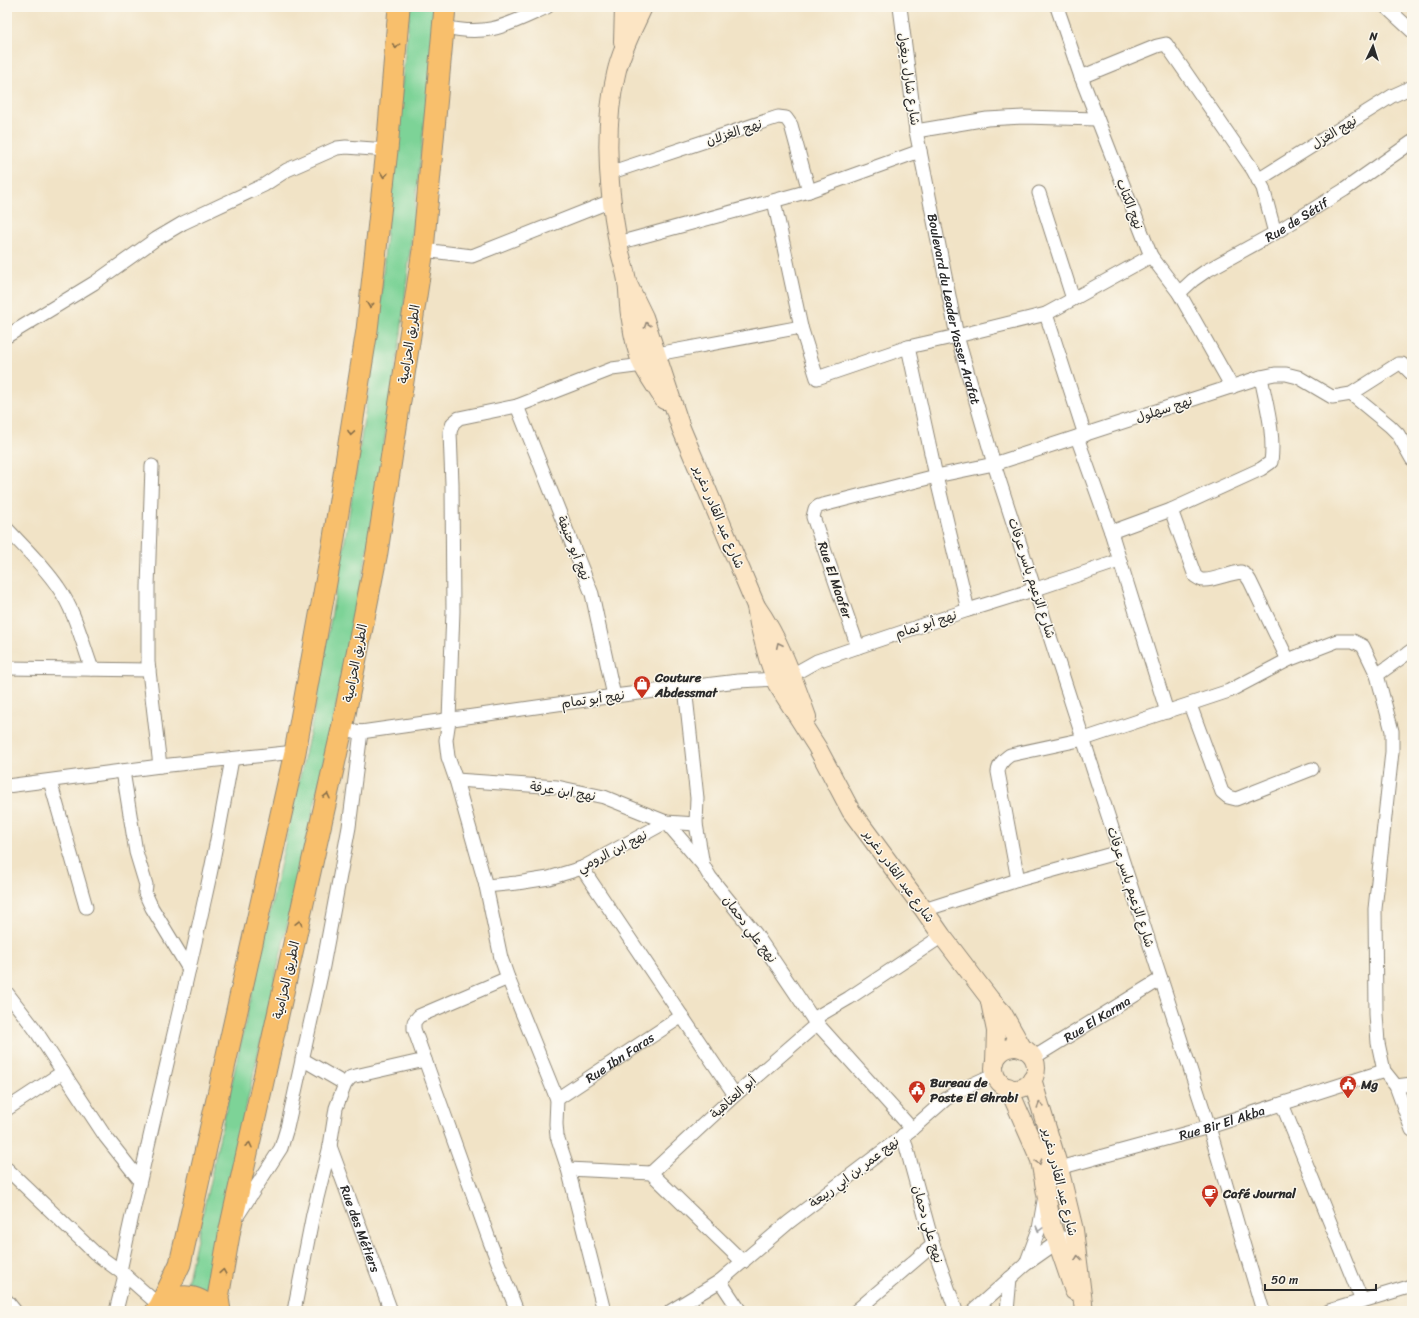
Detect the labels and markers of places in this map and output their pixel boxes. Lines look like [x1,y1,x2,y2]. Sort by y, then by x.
place label: Couture Abdessmat [654,666,718,704]
shop icon: Couture Abdessmat [632,674,652,699]
place label: Bureau de Poste El Ghrabi [930,1071,1019,1109]
place label: Mg [1360,1073,1379,1096]
public building icon: Mg [1338,1074,1358,1099]
public building icon: Bureau de Poste El Ghrabi [907,1079,927,1104]
place label: Café Journal [1222,1182,1297,1205]
cafe icon: Café Journal [1200,1183,1220,1208]

